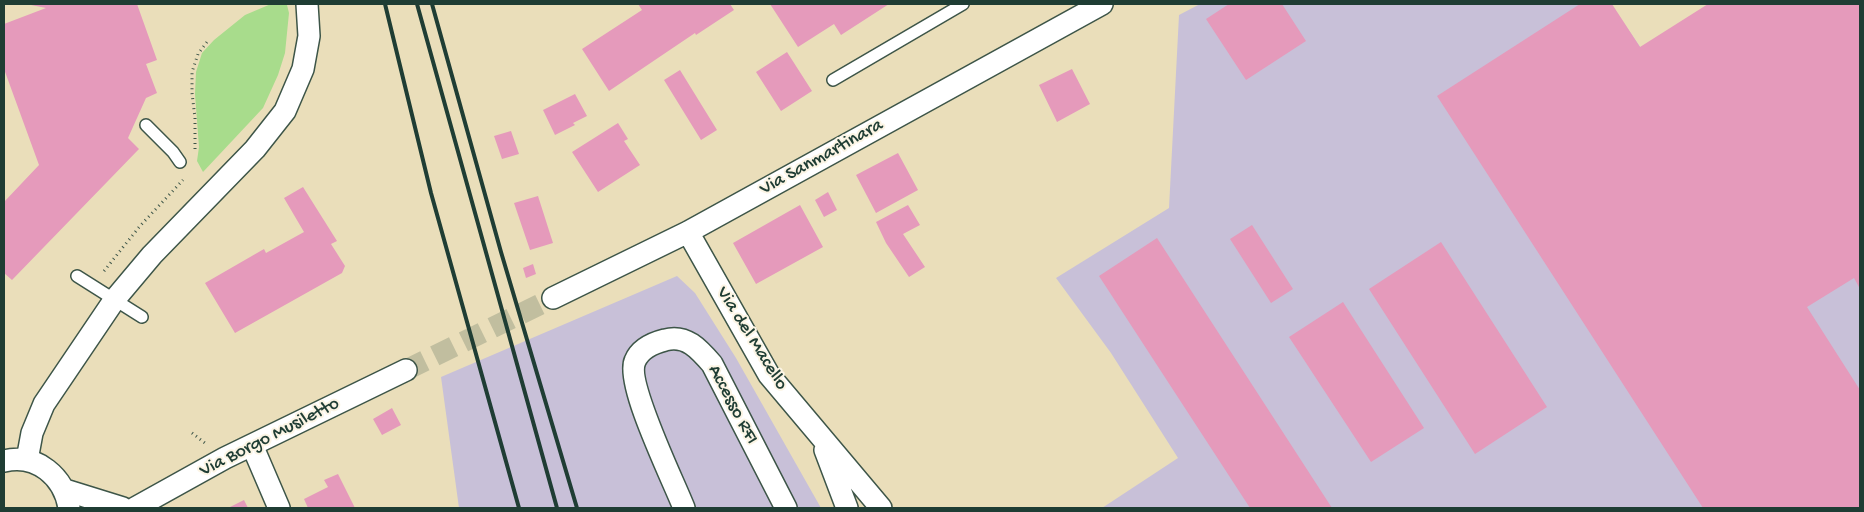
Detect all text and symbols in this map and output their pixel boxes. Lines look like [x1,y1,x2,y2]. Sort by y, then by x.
street label: Via Sanmartinara [756,115,888,201]
street label: Via del Macello [710,283,792,395]
street label: Accesso RFI [702,361,762,449]
street label: Via Borgo Musiletto [196,393,344,483]

